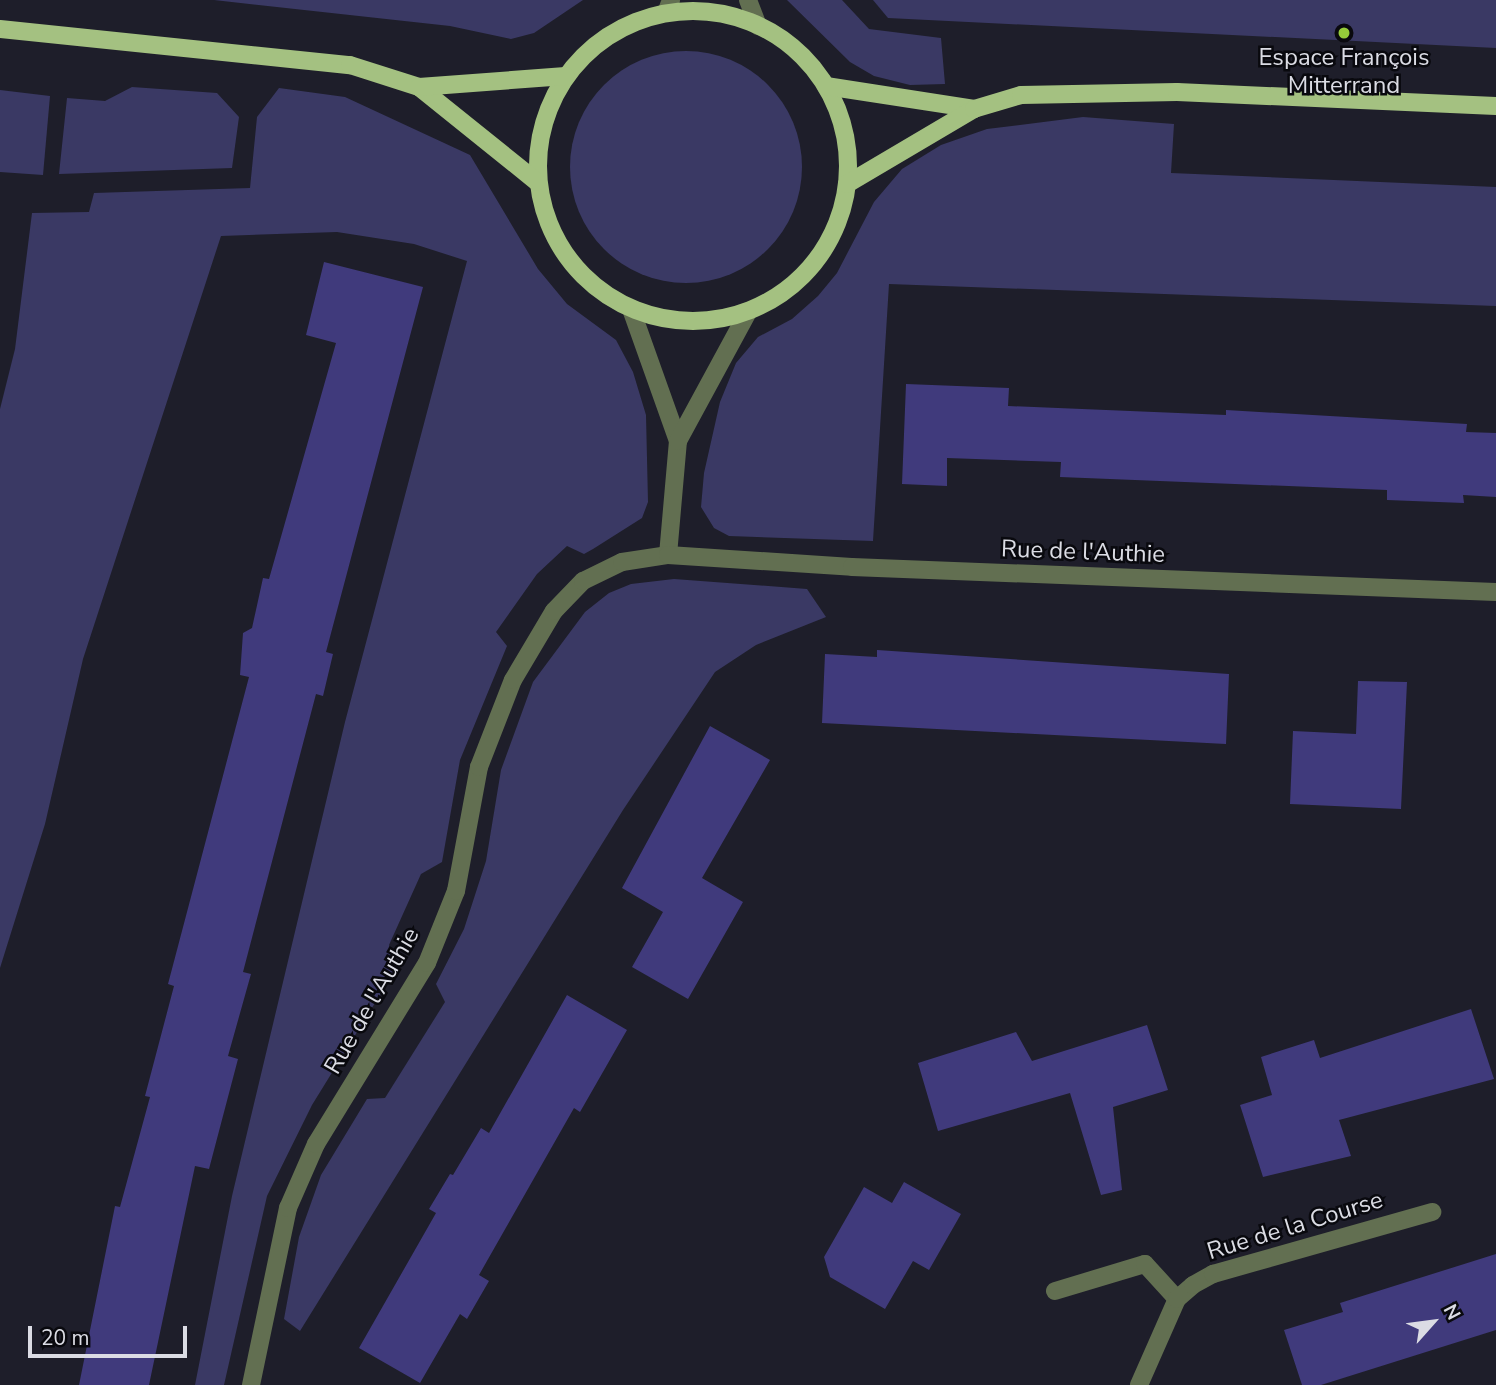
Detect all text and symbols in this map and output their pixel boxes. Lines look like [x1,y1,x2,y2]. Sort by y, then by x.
marker: Espace François Mitterrand [1336,25,1352,41]
place label: Espace François Mitterrand [1259,44,1429,100]
street label: Rue de l'Authie [1000,535,1166,569]
street label: Rue de l'Authie [318,923,426,1079]
street label: Rue de la Course [1204,1186,1386,1266]
north arrow [1398,1287,1468,1357]
text: N [1437,1300,1466,1325]
scale bar [32,1312,191,1356]
text: 20 m [41,1324,90,1352]

